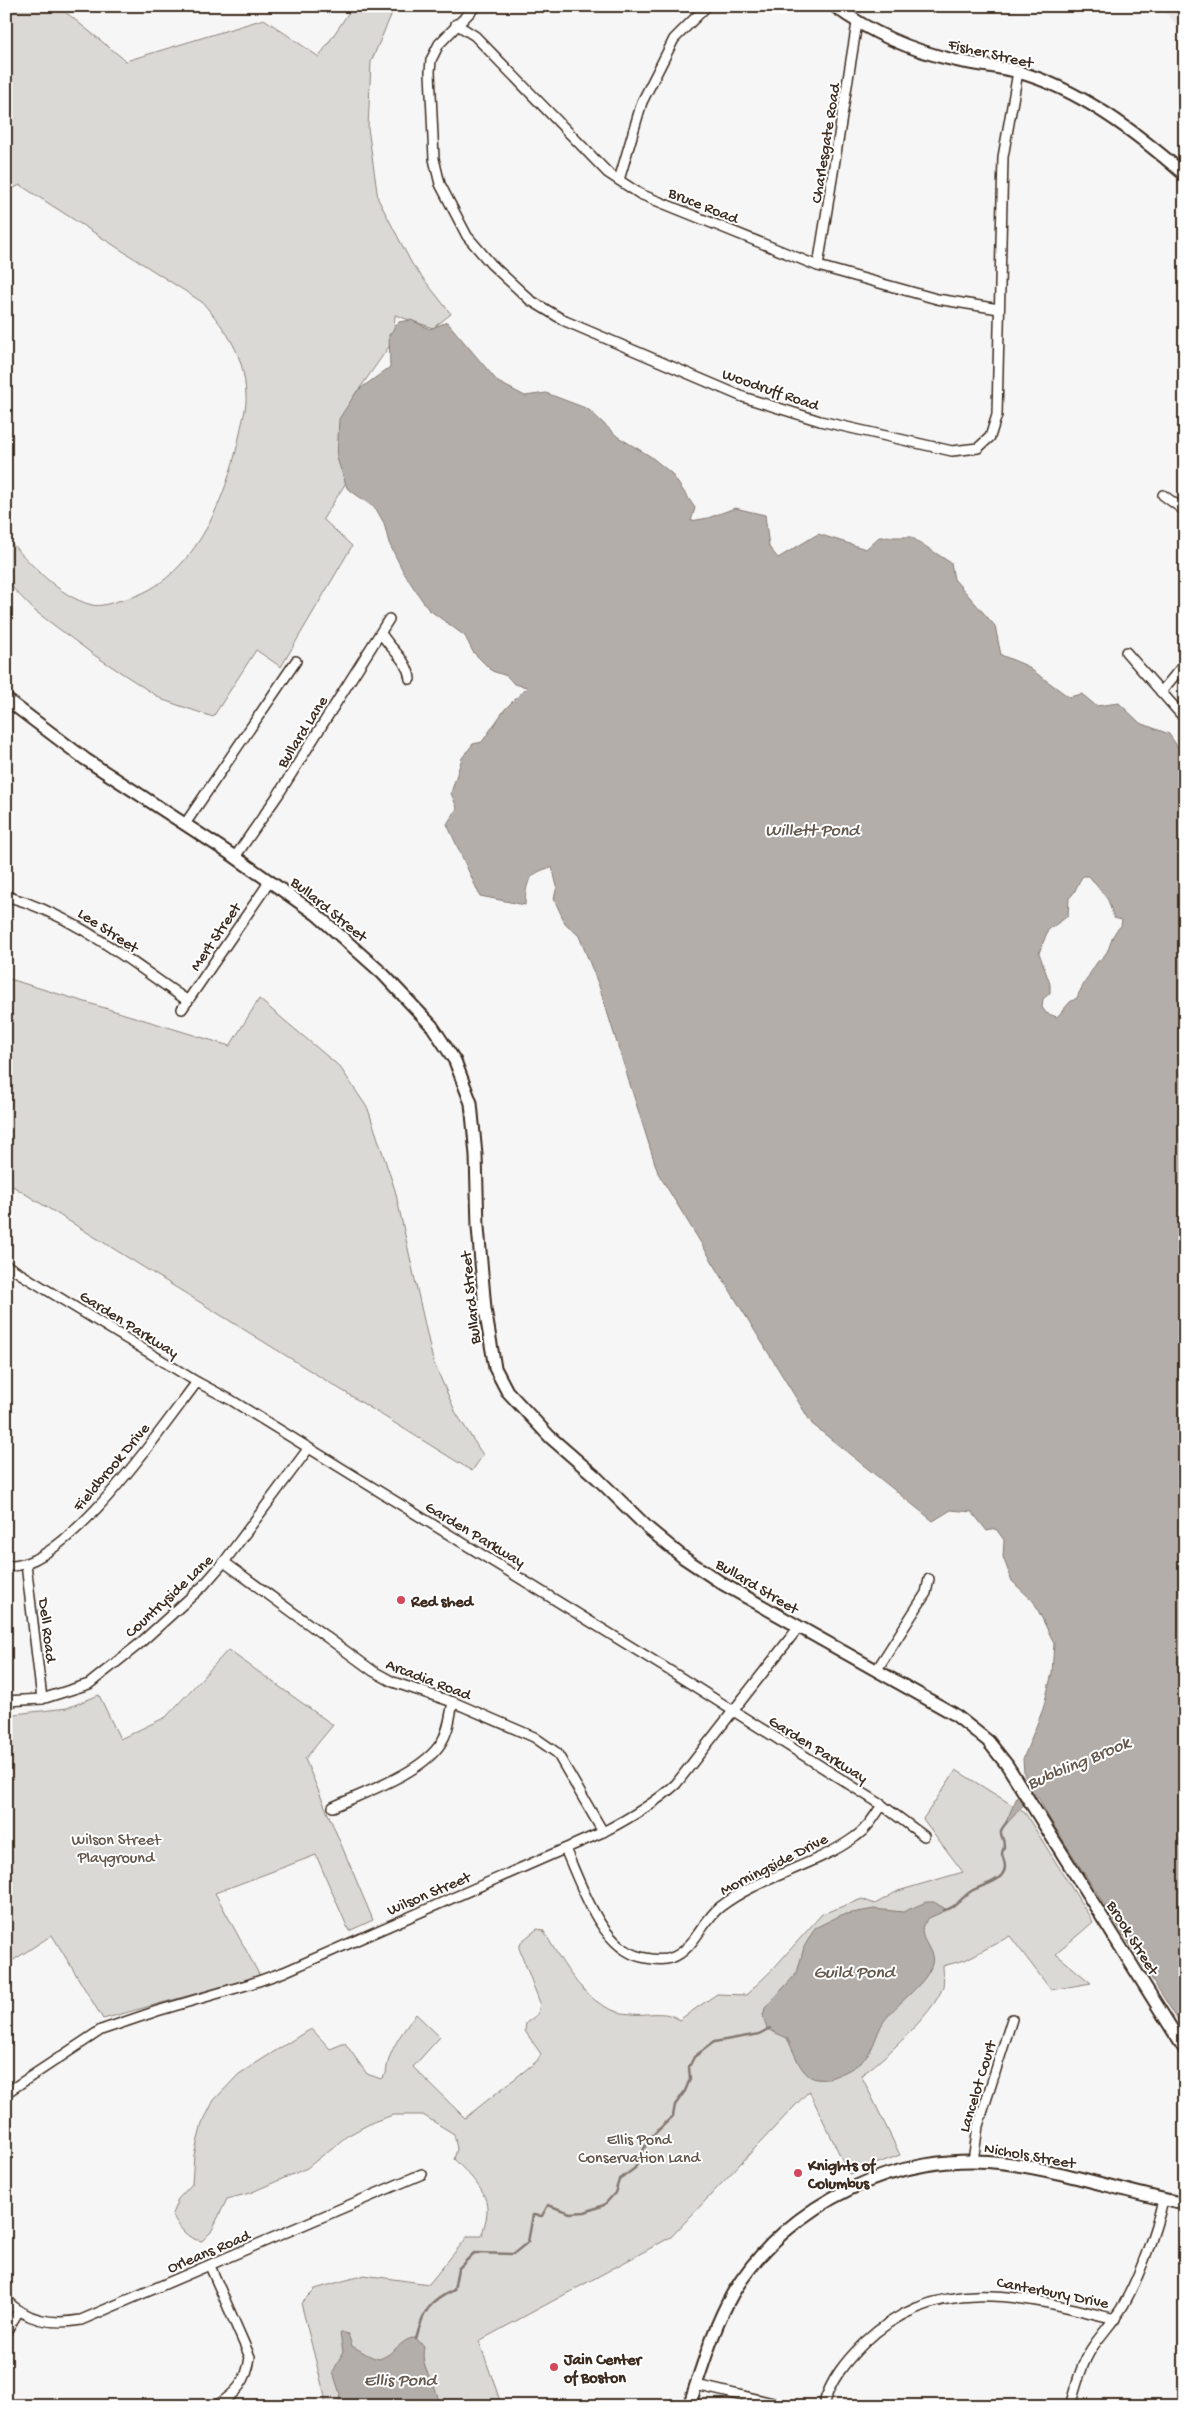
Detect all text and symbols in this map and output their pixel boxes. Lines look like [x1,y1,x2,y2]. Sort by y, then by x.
street label: Fisher Street [945,36,1036,75]
street label: Charlesgate Road [809,81,847,205]
street label: Bruce Road [664,184,742,230]
street label: Woodruff Road [719,366,822,417]
street label: Bullard Lane [274,693,334,773]
water label: Willett Pond [765,821,861,842]
street label: Bullard Street [285,873,371,948]
street label: Mert Street [187,899,247,976]
street label: Lee Street [73,905,142,959]
street label: Bullard Street [458,1249,487,1346]
street label: Garden Parkway [75,1288,181,1364]
street label: Fieldbrook Drive [70,1420,156,1517]
street label: Garden Parkway [421,1499,528,1573]
street label: Countryside Lane [122,1551,219,1643]
street label: Bullard Street [711,1555,802,1621]
marker: Red shed [395,1594,407,1606]
place label: Red shed [410,1594,475,1613]
street label: Dell Road [32,1596,59,1665]
street label: Arcadia Road [382,1656,475,1707]
street label: Garden Parkway [764,1713,870,1789]
water label: Bubbling Brook [1024,1732,1135,1795]
street label: Morningside Drive [717,1830,832,1901]
park label: Wilson Street Playground [72,1832,162,1869]
street label: Wilson Street [385,1869,475,1921]
street label: Brook Street [1100,1897,1162,1981]
water label: Guild Pond [814,1963,897,1984]
street label: Lancelot Court [956,2037,1003,2135]
park label: Ellis Pond Conservation Land [578,2132,701,2169]
street label: Nichols Street [982,2140,1078,2175]
place label: Knights of Columbus [807,2157,877,2195]
marker: Knights of Columbus [792,2167,804,2179]
street label: Orleans Road [165,2227,255,2279]
street label: Canterbury Drive [995,2274,1111,2315]
place label: Jain Center of Boston [563,2352,644,2389]
marker: Jain Center of Boston [548,2361,560,2373]
water label: Ellis Pond [364,2371,439,2392]

